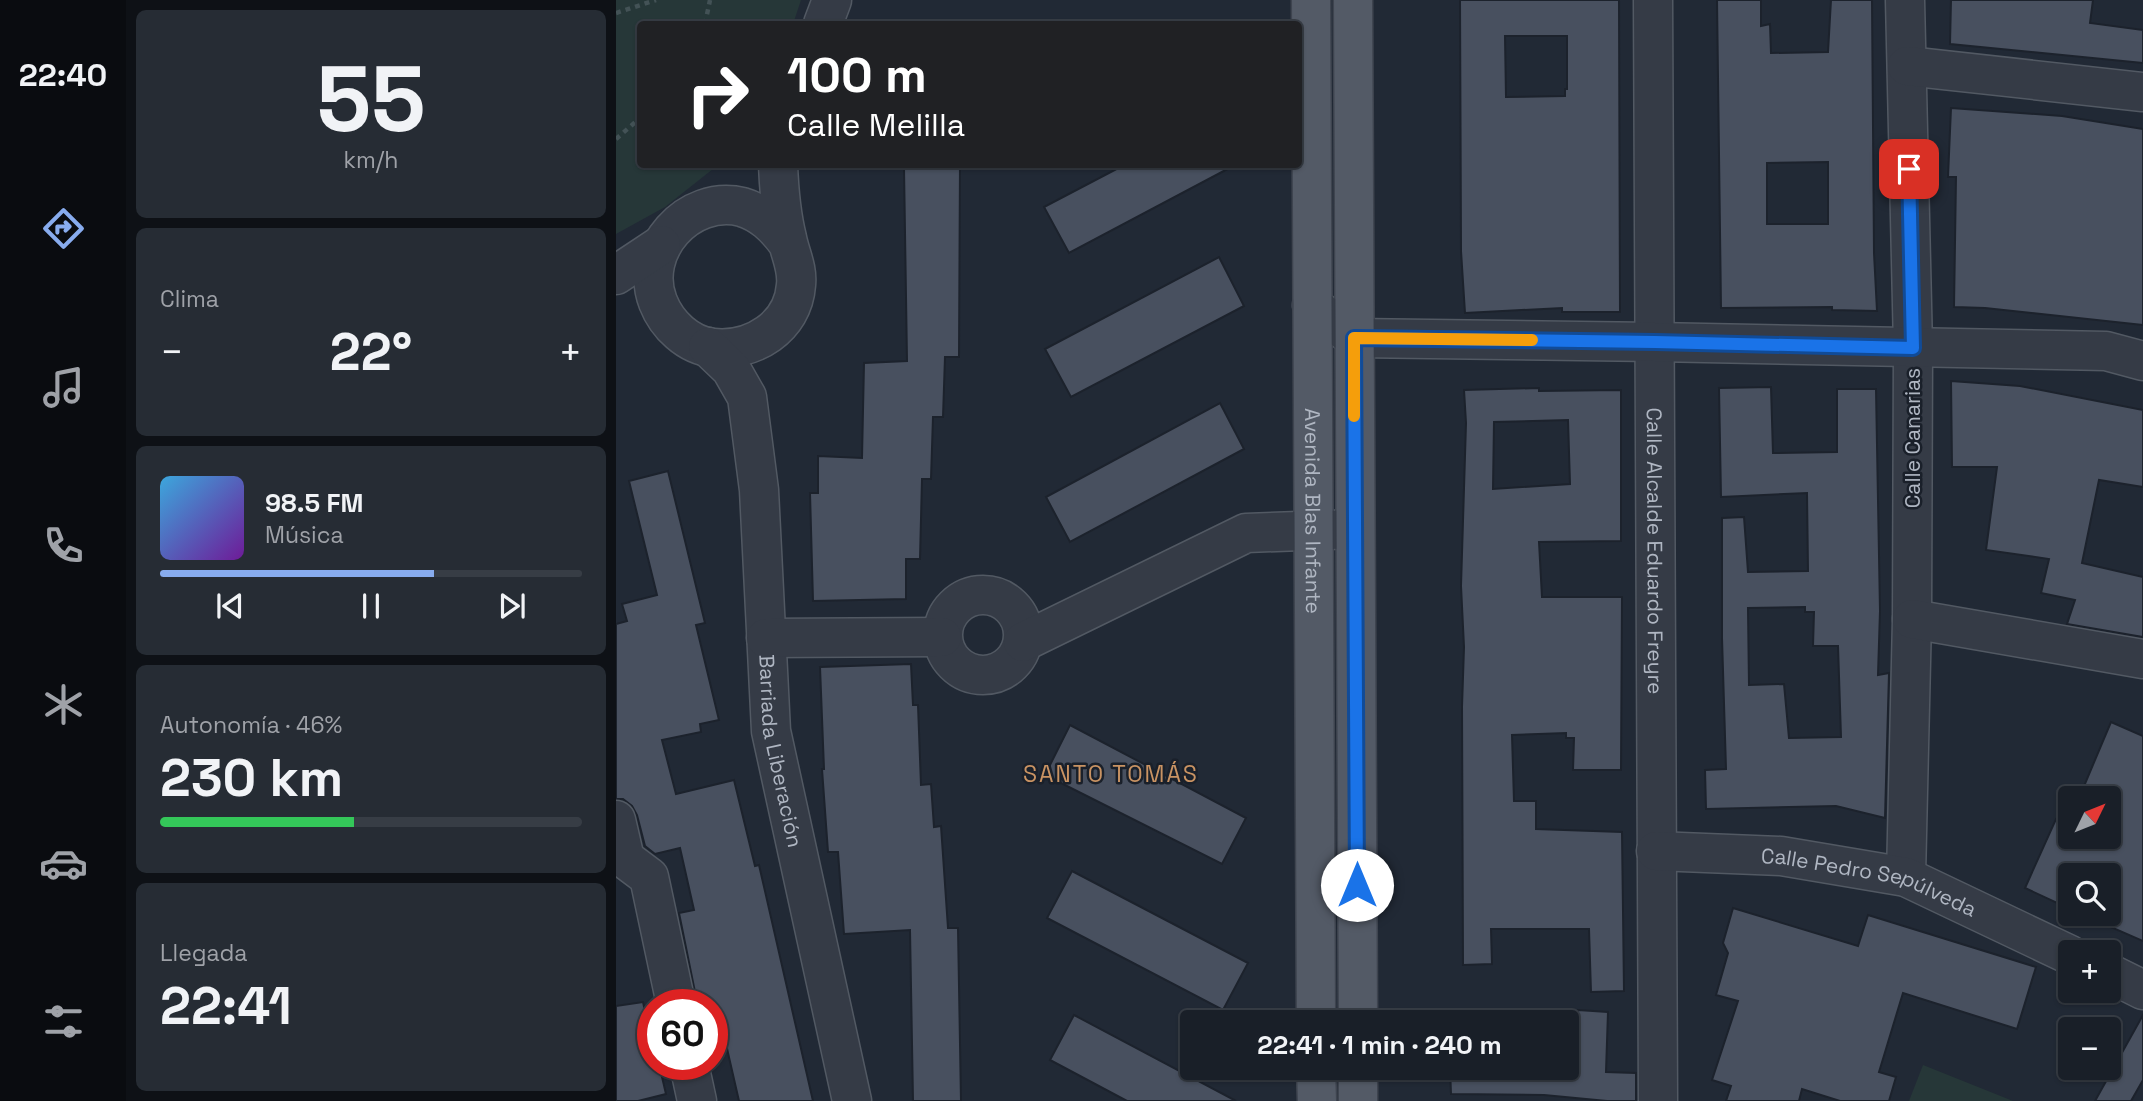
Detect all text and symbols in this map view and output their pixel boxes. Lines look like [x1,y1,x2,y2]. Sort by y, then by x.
text: 55 [316,41,426,158]
text: 100 m [787,44,927,106]
icon: right [672,49,763,140]
text: 22:40 [19,55,107,95]
text: Calle Melilla [787,105,965,145]
pin [1879,139,1939,199]
text: km/h [344,145,398,175]
icon: arrive [1890,150,1928,188]
icon: directions [39,204,88,253]
text: Clima [160,284,219,314]
text: 22° [330,319,412,385]
text: − [160,328,184,376]
text: + [558,328,582,376]
icon: music [39,363,88,412]
street label: Calle Canarias [1899,368,1926,508]
street label: Calle Alcalde Eduardo Freyre [1641,407,1670,695]
street label: Avenida Blas Infante [1299,408,1328,614]
text: 98.5 FM [265,486,363,520]
text: Música [265,520,344,550]
icon: phone [39,521,88,570]
icon: previous [211,587,249,625]
icon: pause [352,587,390,625]
icon: next [493,587,531,625]
street label: Barriada Liberación [754,654,810,850]
icon: climate [39,680,88,729]
text: Autonomía · 46% [160,710,342,740]
text: 230 km [160,745,343,811]
district label: SANTO TOMÁS [1023,759,1199,789]
north arrow [2058,786,2121,849]
map controls [2058,786,2121,1080]
icon: car [39,839,88,888]
street label: Calle Pedro Sepúlveda [1761,842,1981,922]
position arrow [1320,848,1394,922]
button: search [2058,863,2121,926]
text: Llegada [160,938,248,968]
button: + [2058,940,2121,1003]
text: 22:41 [160,973,292,1039]
speed limit sign: 60 [637,989,728,1080]
icon: filters [39,997,88,1046]
button: − [2058,1017,2121,1080]
text: 22:41 · 1 min · 240 m [1257,1028,1502,1062]

